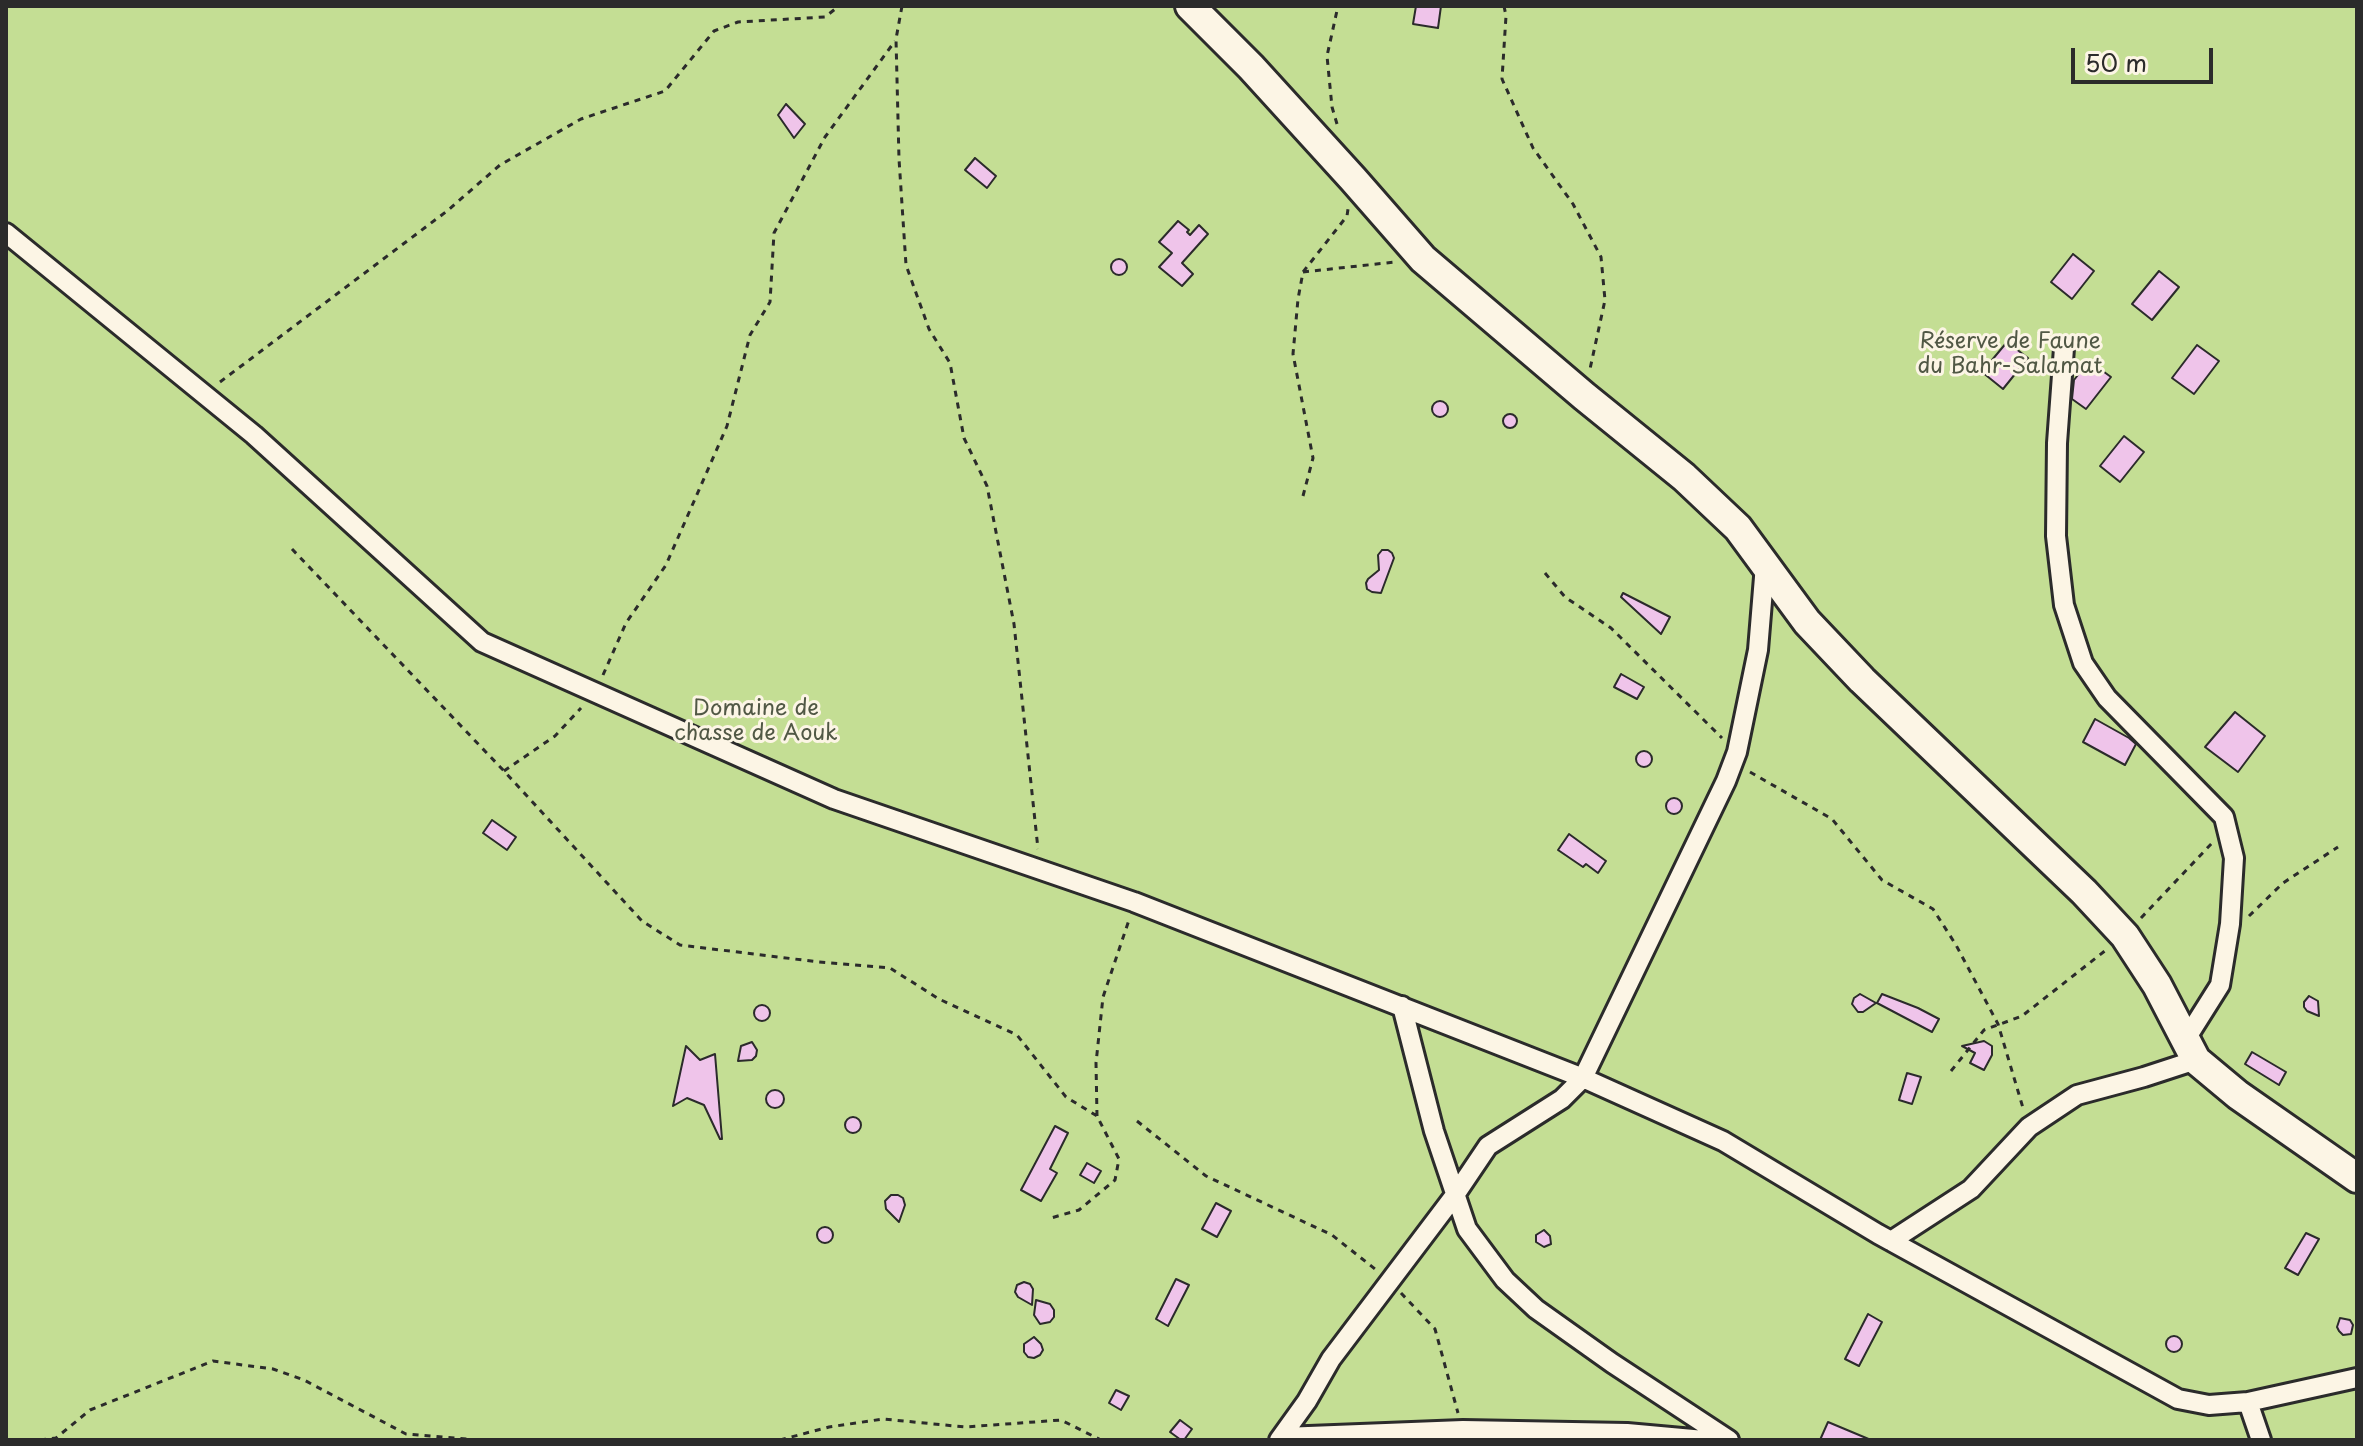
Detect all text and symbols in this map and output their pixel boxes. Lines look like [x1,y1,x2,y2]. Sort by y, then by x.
scale bar [2075,32,2217,82]
text: 50 m [2085,44,2147,80]
park label: Réserve de Faune du Bahr-Salamat [1917,329,2103,380]
park label: Domaine de chasse de Aouk [674,696,838,748]

